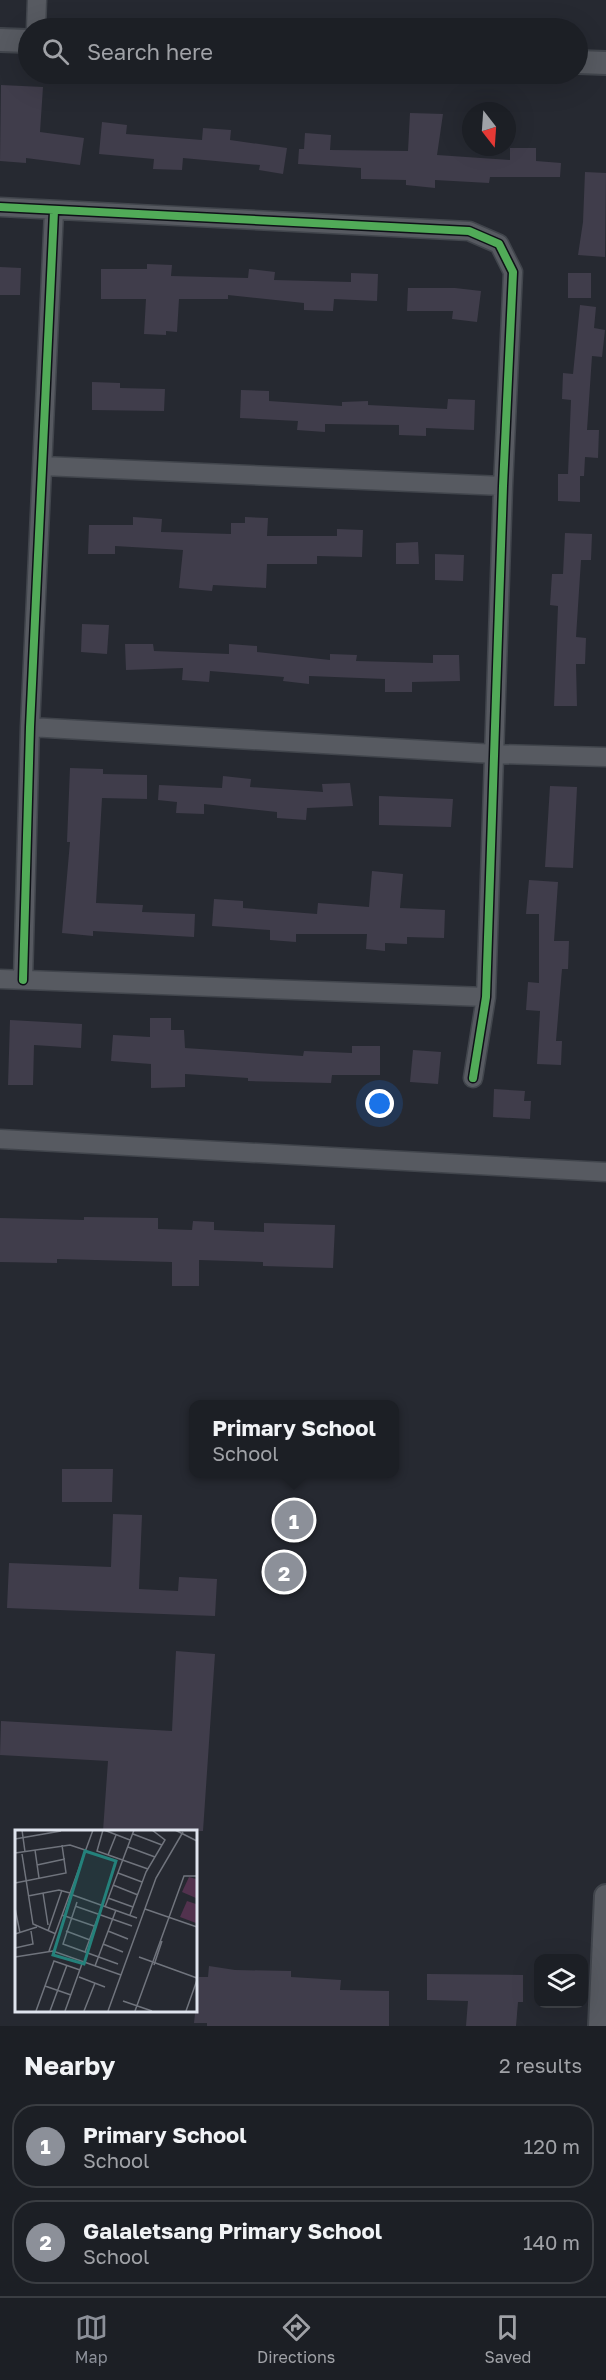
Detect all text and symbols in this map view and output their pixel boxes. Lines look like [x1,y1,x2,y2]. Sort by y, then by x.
search box [18,18,588,84]
icon: search [39,35,72,68]
text: Search here [87,38,213,65]
north arrow [462,102,516,156]
your location [365,1089,394,1118]
popup [189,1400,399,1478]
text: Primary School [212,1414,376,1441]
text: School [212,1441,279,1465]
pin: 1 [274,1498,314,1543]
pin: 2 [264,1550,304,1594]
inset map [15,1830,196,2011]
map controls [534,1954,588,2008]
button: layers [534,1954,588,2008]
text: Nearby [24,2050,115,2081]
text: 2 results [499,2053,582,2077]
text: Primary School [83,2121,247,2148]
text: 1 [40,2134,51,2158]
text: 120 m [524,2134,580,2158]
text: School [83,2148,149,2172]
text: Galaletsang Primary School [83,2217,382,2244]
text: 2 [39,2230,52,2254]
text: 140 m [523,2230,580,2254]
text: School [83,2244,149,2268]
tab: Map [75,2311,108,2367]
tab: Directions [257,2311,335,2367]
tab: Saved [485,2311,531,2367]

